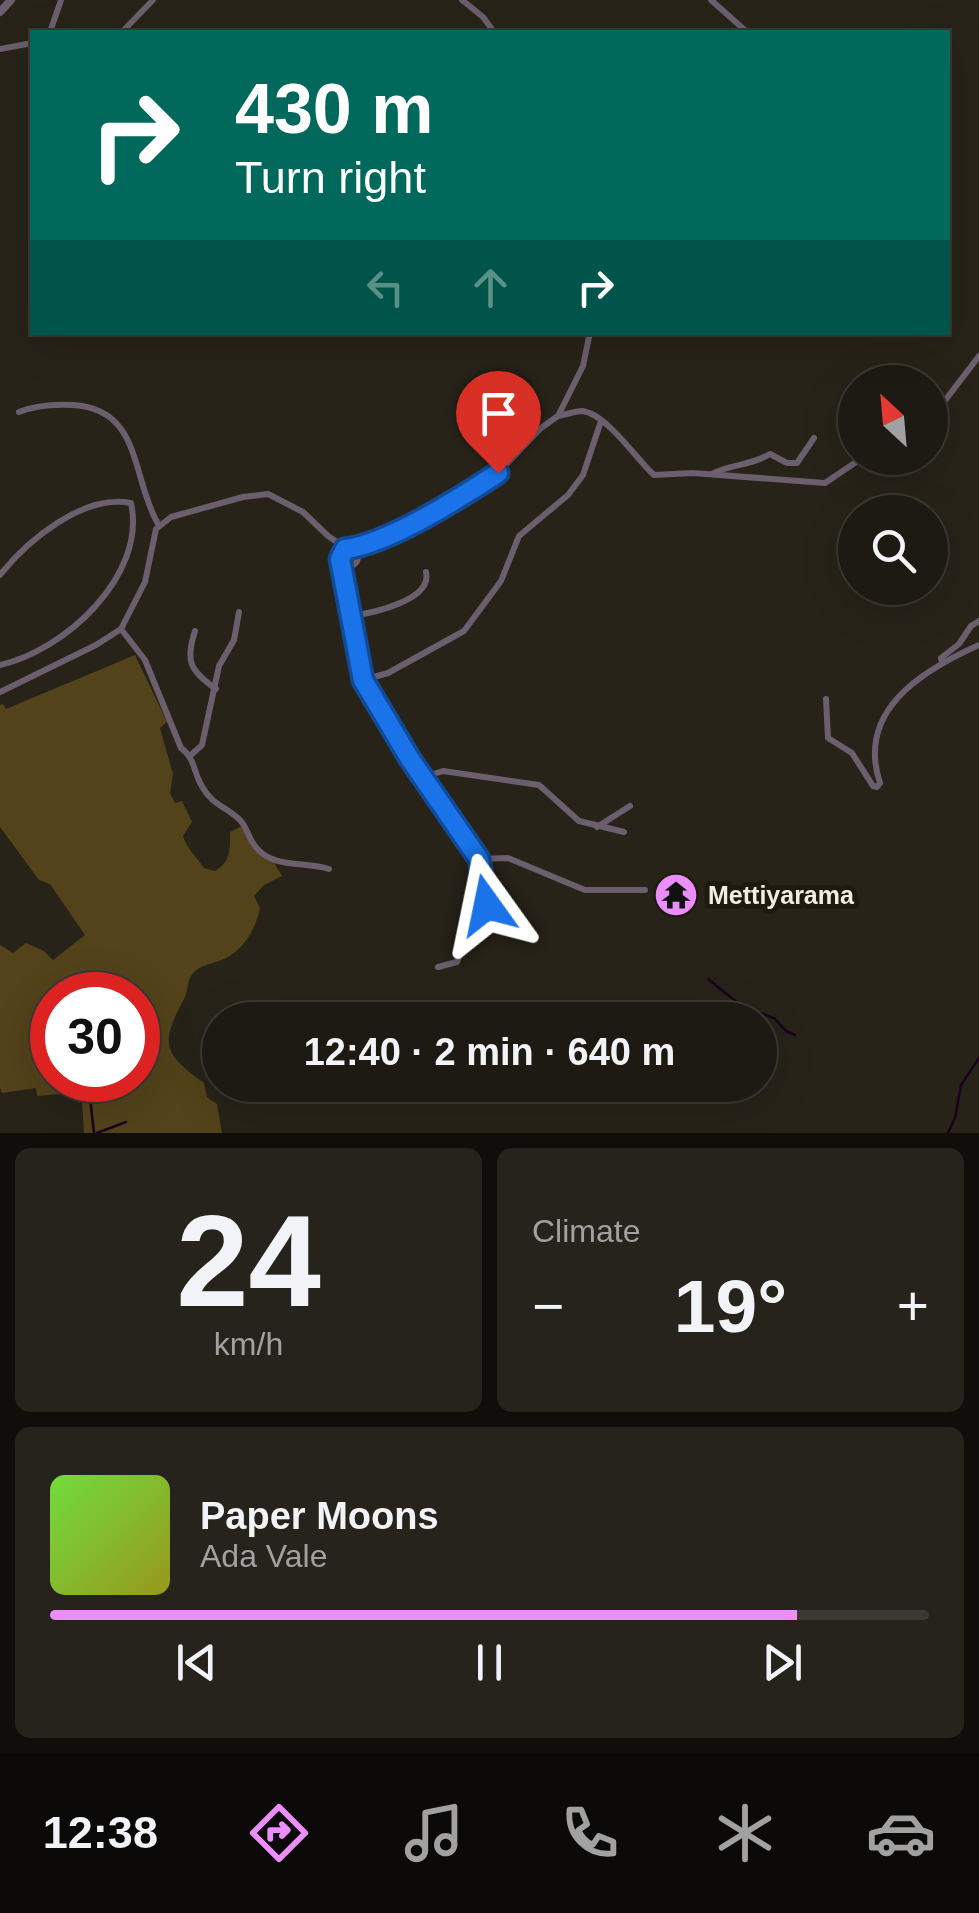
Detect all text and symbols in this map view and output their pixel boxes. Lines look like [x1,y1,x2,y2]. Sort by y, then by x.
icon: right [70,70,200,200]
text: 430 m [235,70,433,148]
text: Turn right [235,152,426,203]
icon: left [358,260,413,315]
icon: ahead [463,260,518,315]
icon: right [568,260,623,315]
north arrow [838,365,948,475]
map controls [838,365,948,605]
pin [456,371,541,474]
icon: arrive [471,386,526,441]
button: search [838,495,948,605]
position arrow [435,853,539,957]
temple icon: Mettiyarama [653,872,699,918]
place label: Mettiyarama [708,881,855,909]
speed limit sign: 30 [30,972,160,1102]
text: 12:40 · 2 min · 640 m [304,1031,675,1073]
text: 24 [176,1188,321,1334]
text: Climate [532,1213,640,1249]
text: 19° [674,1264,787,1348]
text: − [532,1275,564,1337]
text: + [897,1275,929,1337]
text: km/h [214,1326,283,1362]
text: Paper Moons [200,1495,439,1537]
text: Ada Vale [200,1538,328,1574]
icon: previous [169,1635,224,1690]
icon: pause [462,1635,517,1690]
icon: next [755,1635,810,1690]
icon: directions [244,1798,314,1868]
icon: music [399,1798,469,1868]
icon: phone [555,1798,625,1868]
icon: climate [710,1798,780,1868]
icon: car [866,1798,936,1868]
text: 12:38 [43,1807,158,1858]

